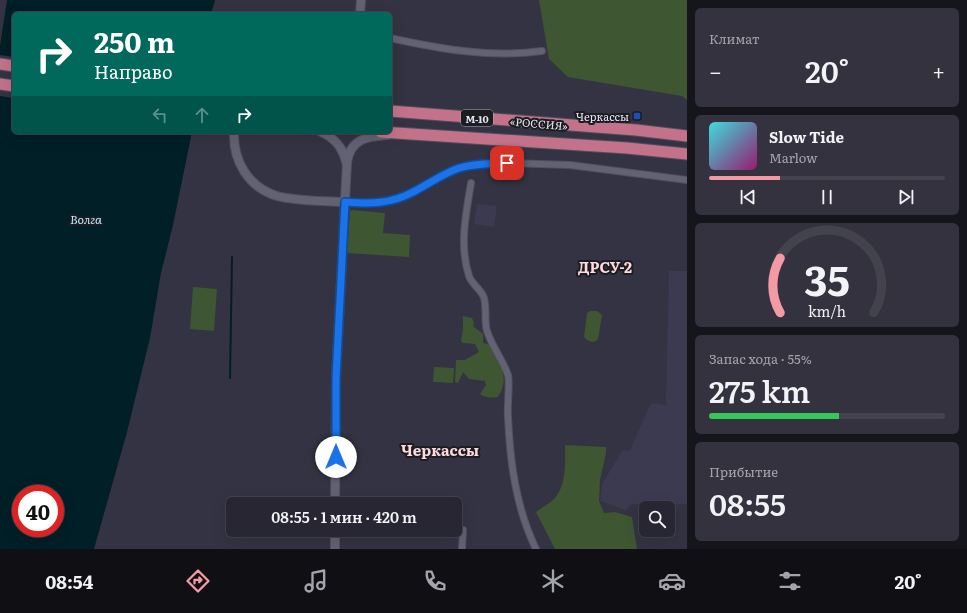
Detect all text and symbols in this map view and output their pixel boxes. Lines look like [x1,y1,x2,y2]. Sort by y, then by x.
text: 250 m [94,20,175,62]
icon: right [28,28,80,80]
text: Климат [709,29,760,48]
text: 20° [805,48,849,92]
text: − [709,54,722,87]
text: + [932,54,945,87]
text: Направо [94,58,172,85]
icon: left [149,104,171,126]
icon: ahead [191,104,213,126]
icon: right [233,104,255,126]
place label: Черкассы [576,108,629,124]
road number: М-10 [461,110,493,126]
marker: Черкассы [632,111,642,121]
street label: «РОССИЯ» [509,112,569,134]
text: Slow Tide [769,125,844,148]
pin [490,146,524,180]
text: Marlow [769,148,817,167]
icon: arrive [496,152,518,174]
icon: previous [737,186,759,208]
icon: pause [816,186,838,208]
icon: next [895,186,917,208]
water label: Волга [70,210,102,228]
text: 35 [804,246,850,308]
district label: ДРСУ-2 [578,255,632,278]
text: km/h [808,299,847,320]
text: Запас хода · 55% [709,349,812,368]
text: 275 km [709,368,810,412]
position arrow [315,436,357,478]
district label: Черкассы [401,438,479,461]
text: Прибытие [709,462,778,481]
text: 08:55 [709,481,786,525]
speed limit sign: 40 [12,485,64,537]
map controls [639,501,675,537]
button: search [639,501,675,537]
text: 08:55 · 1 мин · 420 m [271,505,417,528]
icon: directions [184,567,212,595]
icon: music [302,567,330,595]
icon: phone [421,567,449,595]
icon: climate [539,567,567,595]
icon: car [658,567,686,595]
icon: filters [776,567,804,595]
text: 08:54 [45,568,93,595]
text: 20° [895,568,922,595]

